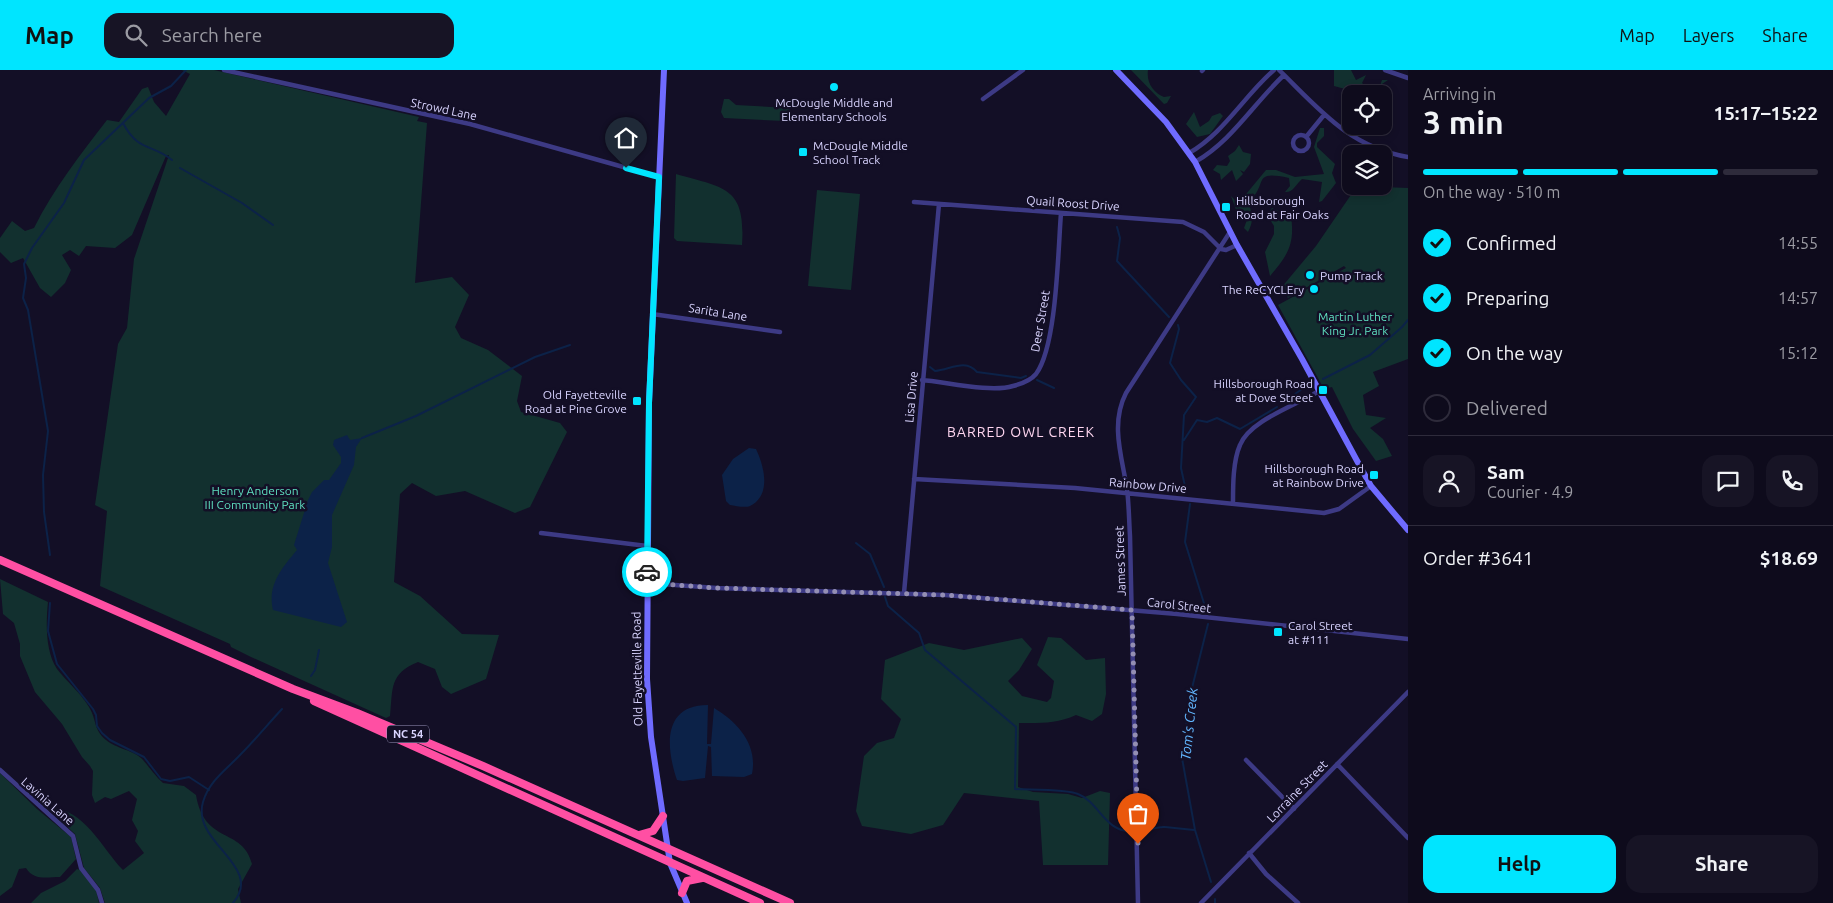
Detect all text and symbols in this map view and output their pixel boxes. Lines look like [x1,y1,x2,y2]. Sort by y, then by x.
search box [104,13,454,58]
icon: search [122,21,150,49]
text: Map [25,22,74,49]
text: Search here [162,24,262,46]
text: Map [1619,25,1655,45]
text: Layers [1683,25,1734,45]
text: Share [1762,25,1808,45]
marker: McDougle Middle and Elementary Schools [828,81,840,93]
map controls [1342,85,1392,195]
button: locate [1342,85,1392,135]
text: Arriving in [1423,85,1496,103]
street label: Strowd Lane [410,96,478,122]
place label: McDougle Middle and Elementary Schools [775,96,893,123]
text: 15:17–15:22 [1713,102,1818,124]
text: 3 min [1423,104,1504,140]
pin [605,117,647,168]
icon: home [612,124,640,152]
place label: McDougle Middle School Track [813,139,908,166]
button: layers [1342,145,1392,195]
marker: McDougle Middle School Track [797,146,809,158]
text: On the way · 510 m [1423,183,1560,201]
street label: Quail Roost Drive [1026,193,1120,213]
place label: Hillsborough Road at Fair Oaks [1236,194,1329,221]
marker: Hillsborough Road at Fair Oaks [1220,201,1232,213]
icon: check [1423,229,1451,257]
text: Confirmed [1466,232,1557,254]
text: 14:55 [1778,234,1818,252]
marker: Pump Track [1304,269,1316,281]
place label: Pump Track [1320,269,1383,282]
place label: The ReCYCLEry [1222,283,1304,296]
marker: The ReCYCLEry [1308,283,1320,295]
icon: check [1423,284,1451,312]
text: Preparing [1466,287,1550,309]
street label: Deer Street [1028,289,1052,353]
text: 14:57 [1778,289,1818,307]
street label: Sarita Lane [688,301,748,323]
park label: Martin Luther King Jr. Park [1318,310,1392,337]
icon: check [1423,339,1451,367]
text: On the way [1466,342,1563,364]
text: 15:12 [1778,344,1818,362]
street label: Lisa Drive [902,371,920,423]
place label: Hillsborough Road at Dove Street [1214,377,1313,404]
marker: Hillsborough Road at Dove Street [1317,384,1329,396]
place label: Old Fayetteville Road at Pine Grove [525,388,627,415]
marker: Old Fayetteville Road at Pine Grove [631,395,643,407]
text: Delivered [1466,397,1548,419]
district label: BARRED OWL CREEK [947,424,1095,440]
button: person [1423,455,1475,507]
button: chat [1702,455,1754,507]
button: phone [1766,455,1818,507]
text: Sam [1487,461,1525,483]
place label: Hillsborough Road at Rainbow Drive [1265,462,1364,489]
marker: Hillsborough Road at Rainbow Drive [1368,469,1380,481]
street label: Rainbow Drive [1109,475,1187,495]
text: Courier · 4.9 [1487,483,1573,501]
park label: Henry Anderson III Community Park [205,484,305,511]
street label: James Street [1112,525,1128,596]
courier [622,547,672,597]
text: Order #3641 [1423,547,1533,569]
text: $18.69 [1760,547,1818,569]
icon: car [633,558,661,586]
street label: Carol Street [1146,595,1212,615]
street label: Old Fayetteville Road [629,612,645,726]
place label: Carol Street at #111 [1288,619,1353,646]
marker: Carol Street at #111 [1272,626,1284,638]
water label: Tom's Creek [1177,686,1201,761]
road number: NC 54 [387,726,429,742]
street label: Lorraine Street [1264,757,1330,825]
street label: Lavinia Lane [19,775,77,827]
pin [1117,793,1159,844]
icon: bag [1124,800,1152,828]
button: Help [1423,835,1616,893]
button: Share [1626,835,1818,893]

